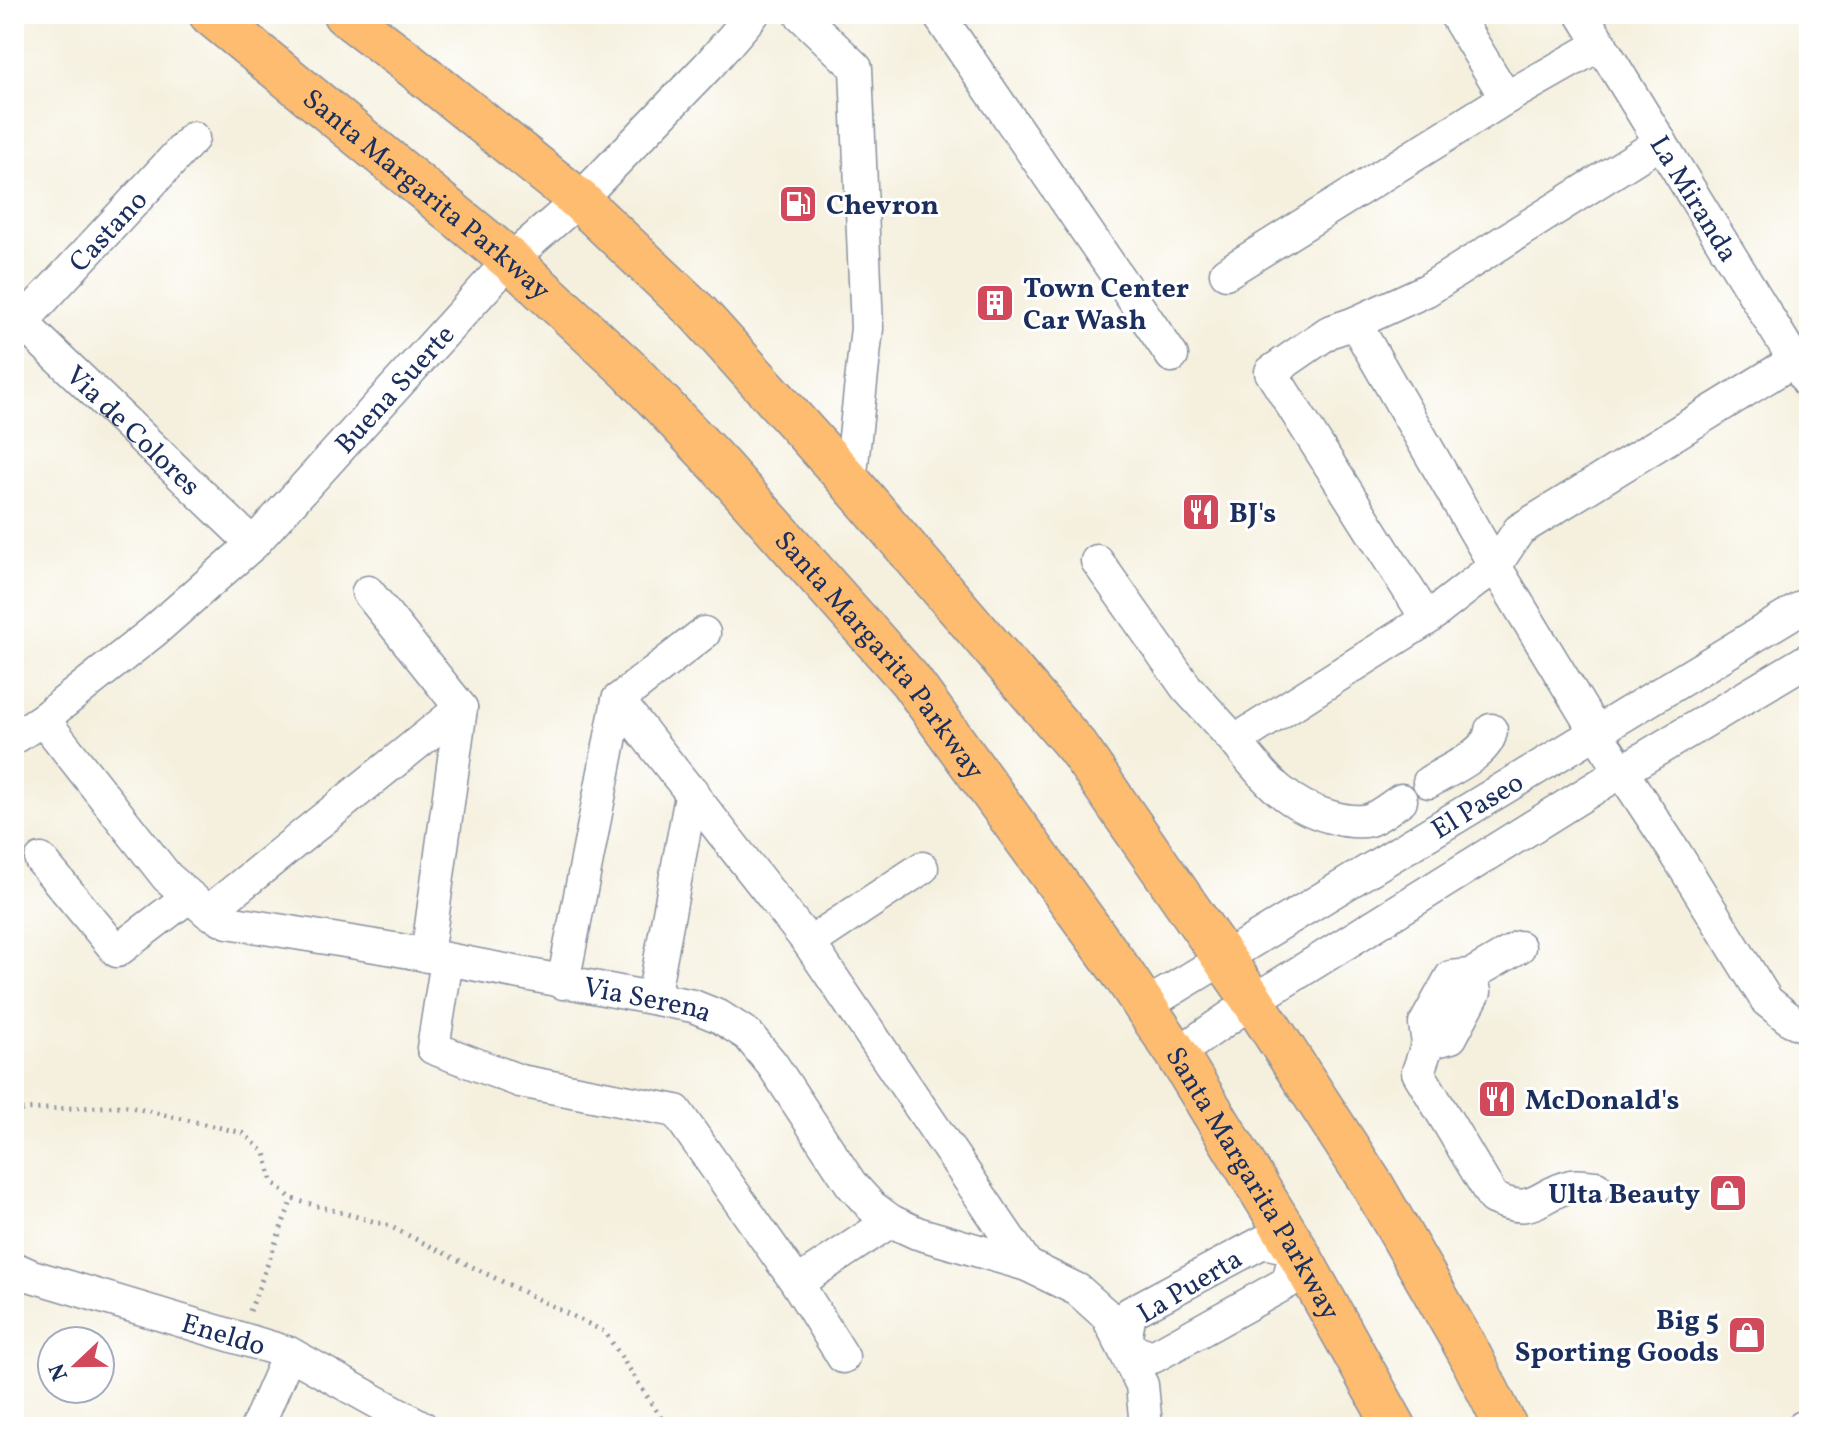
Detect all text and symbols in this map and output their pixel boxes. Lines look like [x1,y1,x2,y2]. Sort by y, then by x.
street label: Santa Margarita Parkway [293,81,558,310]
street label: La Miranda [1639,129,1747,270]
street label: Castano [61,182,157,282]
fuel station icon: Chevron [777,183,819,225]
place label: Chevron [826,187,939,226]
place label: Town Center Car Wash [1023,270,1189,341]
building icon: Town Center Car Wash [974,282,1016,324]
street label: Buena Suerte [327,317,464,463]
street label: Via de Colores [56,357,208,506]
restaurant icon: BJ's [1180,491,1222,533]
place label: BJ's [1229,495,1276,534]
street label: Santa Margarita Parkway [764,523,993,788]
street label: El Paseo [1425,764,1531,850]
street label: Via Serena [580,969,717,1034]
street label: Santa Margarita Parkway [1155,1040,1349,1328]
restaurant icon: McDonald's [1476,1078,1518,1120]
place label: McDonald's [1525,1082,1680,1121]
shop icon: Ulta Beauty [1707,1172,1749,1214]
place label: Ulta Beauty [1548,1176,1700,1215]
street label: La Puerta [1131,1241,1250,1334]
place label: Big 5 Sporting Goods [1515,1302,1719,1373]
street label: Eneldo [176,1305,270,1367]
shop icon: Big 5 Sporting Goods [1726,1314,1768,1356]
north arrow [36,1325,116,1405]
text: N [42,1358,77,1385]

